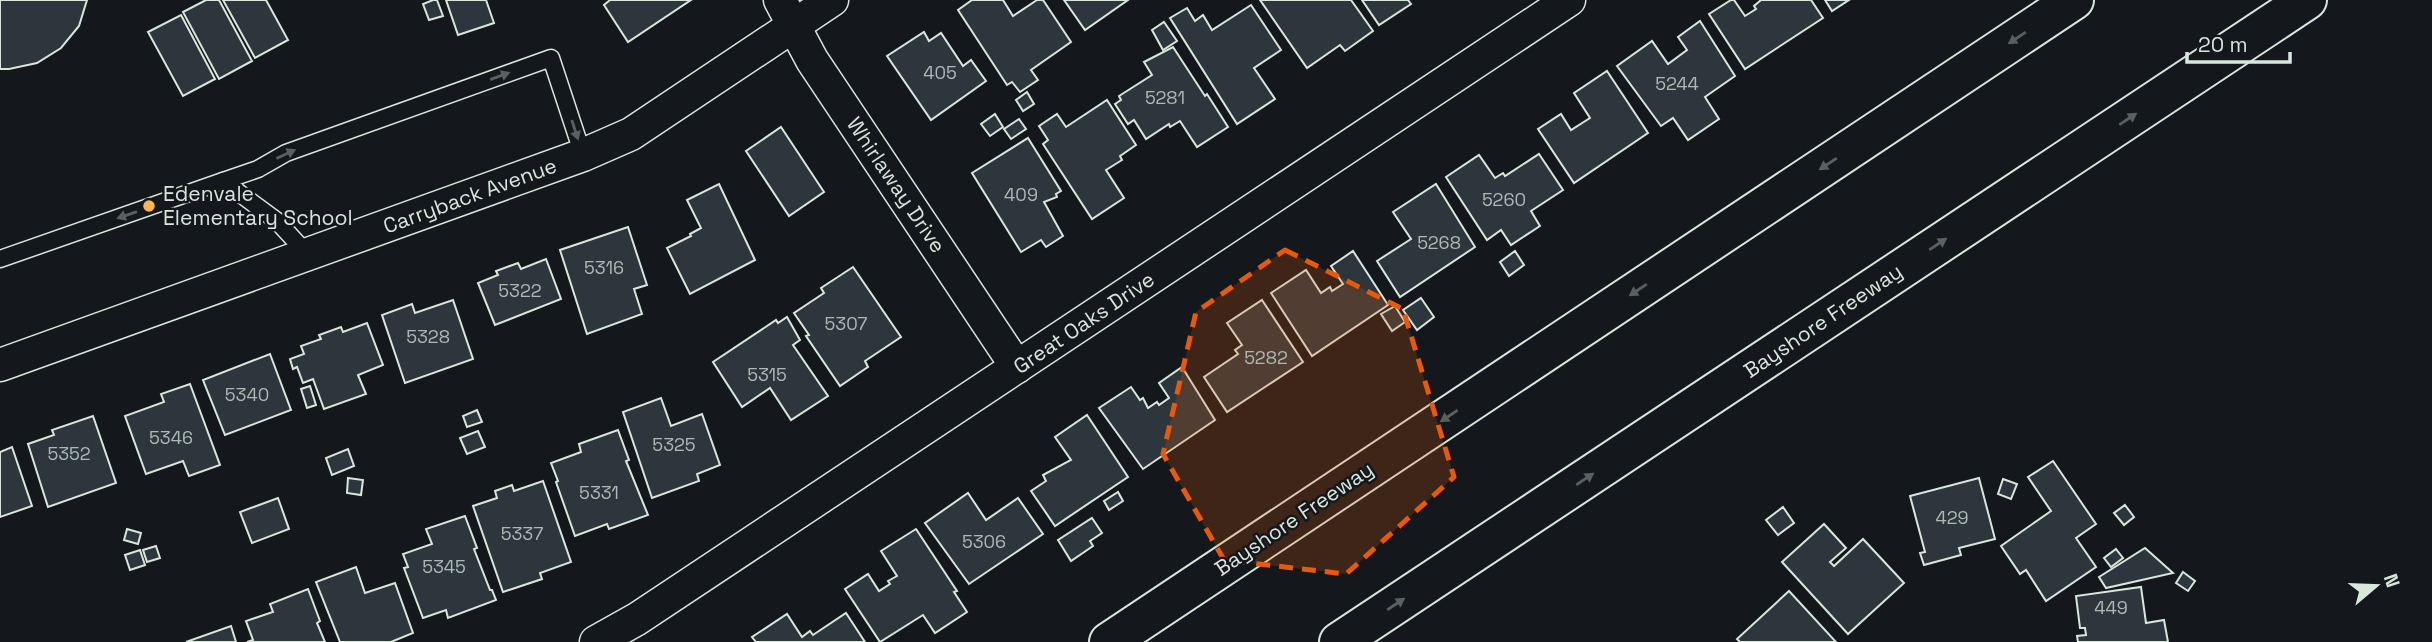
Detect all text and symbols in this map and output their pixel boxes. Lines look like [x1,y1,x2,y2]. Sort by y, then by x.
scale bar [2187,21,2290,65]
one-way arrow [2008,31,2026,45]
text: 20 m [2198,31,2248,58]
house number: 405 [923,61,957,84]
one-way arrow [489,71,510,82]
house number: 5244 [1655,72,1699,95]
house number: 5281 [1145,86,1185,109]
street label: Whirlaway Drive [841,112,952,258]
one-way arrow [2118,112,2138,125]
one-way arrow [570,119,581,140]
one-way arrow [276,148,296,160]
street label: Carryback Avenue [379,152,560,239]
one-way arrow [1819,157,1837,171]
place label: Edenvale Elementary School [163,180,353,231]
house number: 409 [1004,183,1038,206]
house number: 5260 [1482,188,1526,211]
marker: Edenvale Elementary School [141,198,157,214]
one-way arrow [116,210,137,221]
house number: 5268 [1417,231,1461,254]
one-way arrow [1929,238,1948,251]
house number: 5316 [584,256,624,279]
street label: Bayshore Freeway [1738,257,1907,384]
street label: Great Oaks Drive [1008,265,1159,380]
house number: 5322 [498,279,542,302]
one-way arrow [1629,283,1648,296]
house number: 5307 [824,312,868,335]
house number: 5328 [406,325,450,348]
house number: 5282 [1244,346,1288,369]
house number: 5315 [747,363,787,386]
house number: 5340 [225,383,269,406]
one-way arrow [1439,409,1459,422]
house number: 5346 [149,426,193,449]
house number: 5325 [652,433,696,456]
house number: 5352 [47,442,91,465]
street label: Bayshore Freeway [1209,455,1378,582]
one-way arrow [1576,472,1595,485]
house number: 5331 [579,481,619,504]
house number: 429 [1935,506,1969,529]
house number: 5337 [501,522,543,545]
house number: 5306 [962,530,1006,553]
north arrow [2341,551,2411,621]
house number: 5345 [422,555,466,578]
text: N [2378,571,2405,591]
house number: 449 [2094,596,2128,619]
one-way arrow [1386,598,1406,611]

